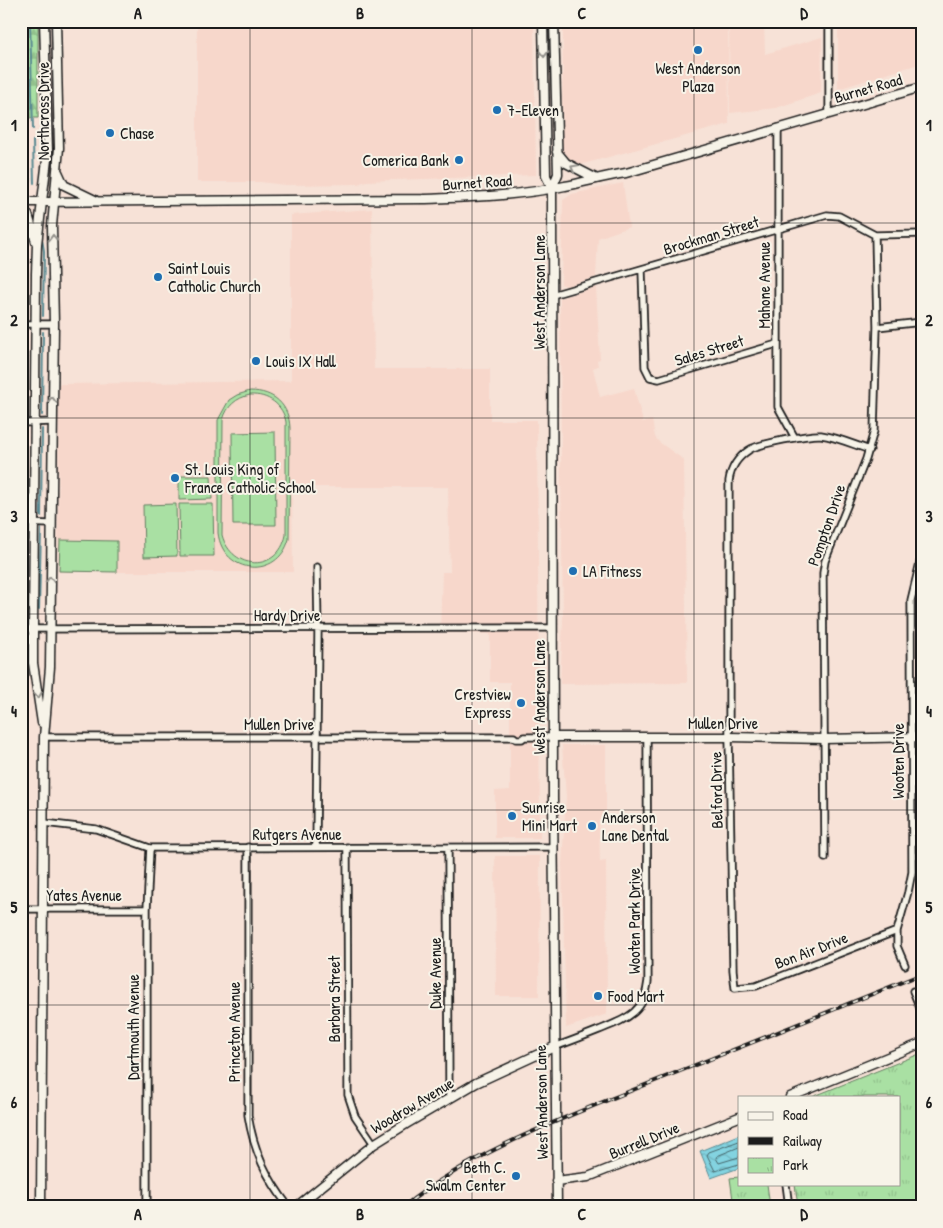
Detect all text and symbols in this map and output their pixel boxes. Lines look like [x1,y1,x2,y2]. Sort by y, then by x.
text: A [134,2,142,24]
text: B [356,2,364,24]
text: C [578,2,587,24]
text: D [800,2,808,24]
marker: West Anderson Plaza [692,44,704,56]
one-way arrow [539,50,549,58]
place label: West Anderson Plaza [655,57,741,97]
street label: Northcross Drive [32,61,54,160]
street label: Burnet Road [831,68,905,108]
place label: 7-Eleven [507,99,559,121]
marker: 7-Eleven [491,104,503,116]
text: 1 [11,114,17,136]
text: 1 [926,114,932,136]
place label: Chase [120,122,155,144]
marker: Chase [104,127,116,139]
place label: Comerica Bank [362,149,449,171]
marker: Comerica Bank [453,154,465,166]
one-way arrow [570,164,579,174]
street label: Burnet Road [441,169,513,195]
street label: Brockman Street [660,210,762,260]
one-way arrow [47,233,58,241]
street label: West Anderson Lane [528,234,550,349]
street label: Mahone Avenue [753,241,775,328]
place label: Saint Louis Catholic Church [168,257,261,297]
marker: Saint Louis Catholic Church [152,271,164,283]
text: 2 [10,309,18,331]
text: 2 [925,309,933,331]
street label: Sales Street [672,329,747,371]
place label: Louis IX Hall [266,350,336,372]
marker: Louis IX Hall [250,355,262,367]
one-way arrow [47,396,57,404]
place label: St. Louis King of France Catholic School [184,458,317,498]
marker: St. Louis King of France Catholic School [169,472,181,484]
street label: Pompton Drive [802,481,850,569]
text: 3 [10,505,18,527]
text: 3 [925,505,933,527]
place label: LA Fitness [583,560,641,582]
marker: LA Fitness [567,565,579,577]
one-way arrow [45,576,55,584]
street label: Hardy Drive [254,604,321,626]
street label: West Anderson Lane [528,639,550,754]
place label: Crestview Express [454,683,511,723]
one-way arrow [32,691,43,699]
marker: Crestview Express [515,697,527,709]
text: 4 [11,700,17,722]
text: 4 [926,700,932,722]
street label: Mullen Drive [688,712,759,734]
street label: Mullen Drive [244,713,315,735]
street label: Wooten Drive [887,723,909,799]
street label: Belford Drive [704,751,728,829]
place label: Sunrise Mini Mart [522,796,578,836]
place label: Anderson Lane Dental [602,806,669,846]
marker: Sunrise Mini Mart [506,810,518,822]
marker: Anderson Lane Dental [586,820,598,832]
street label: Rutgers Avenue [252,823,342,845]
street label: Wooten Park Drive [623,867,645,974]
street label: Yates Avenue [46,884,122,906]
text: 5 [11,896,18,918]
text: 5 [926,896,933,918]
street label: Bon Air Drive [771,926,851,974]
street label: Duke Avenue [424,937,446,1009]
street label: Barbara Street [323,955,345,1042]
street label: Dartmouth Avenue [122,973,144,1080]
street label: Princeton Avenue [223,981,245,1082]
place label: Food Mart [607,985,665,1007]
marker: Food Mart [592,990,604,1002]
street label: West Anderson Lane [529,1044,553,1160]
street label: Woodrow Avenue [366,1071,458,1138]
text: 6 [11,1091,18,1113]
text: 6 [926,1091,933,1113]
legend [738,1096,900,1186]
text: Road [783,1104,808,1125]
street label: Burrell Drive [606,1116,683,1164]
text: Railway [783,1130,822,1151]
text: Park [783,1154,808,1175]
place label: Beth C. Swalm Center [426,1156,506,1196]
marker: Beth C. Swalm Center [510,1170,522,1182]
text: A [134,1203,142,1225]
text: B [356,1203,364,1225]
text: C [578,1203,587,1225]
text: D [800,1203,808,1225]

